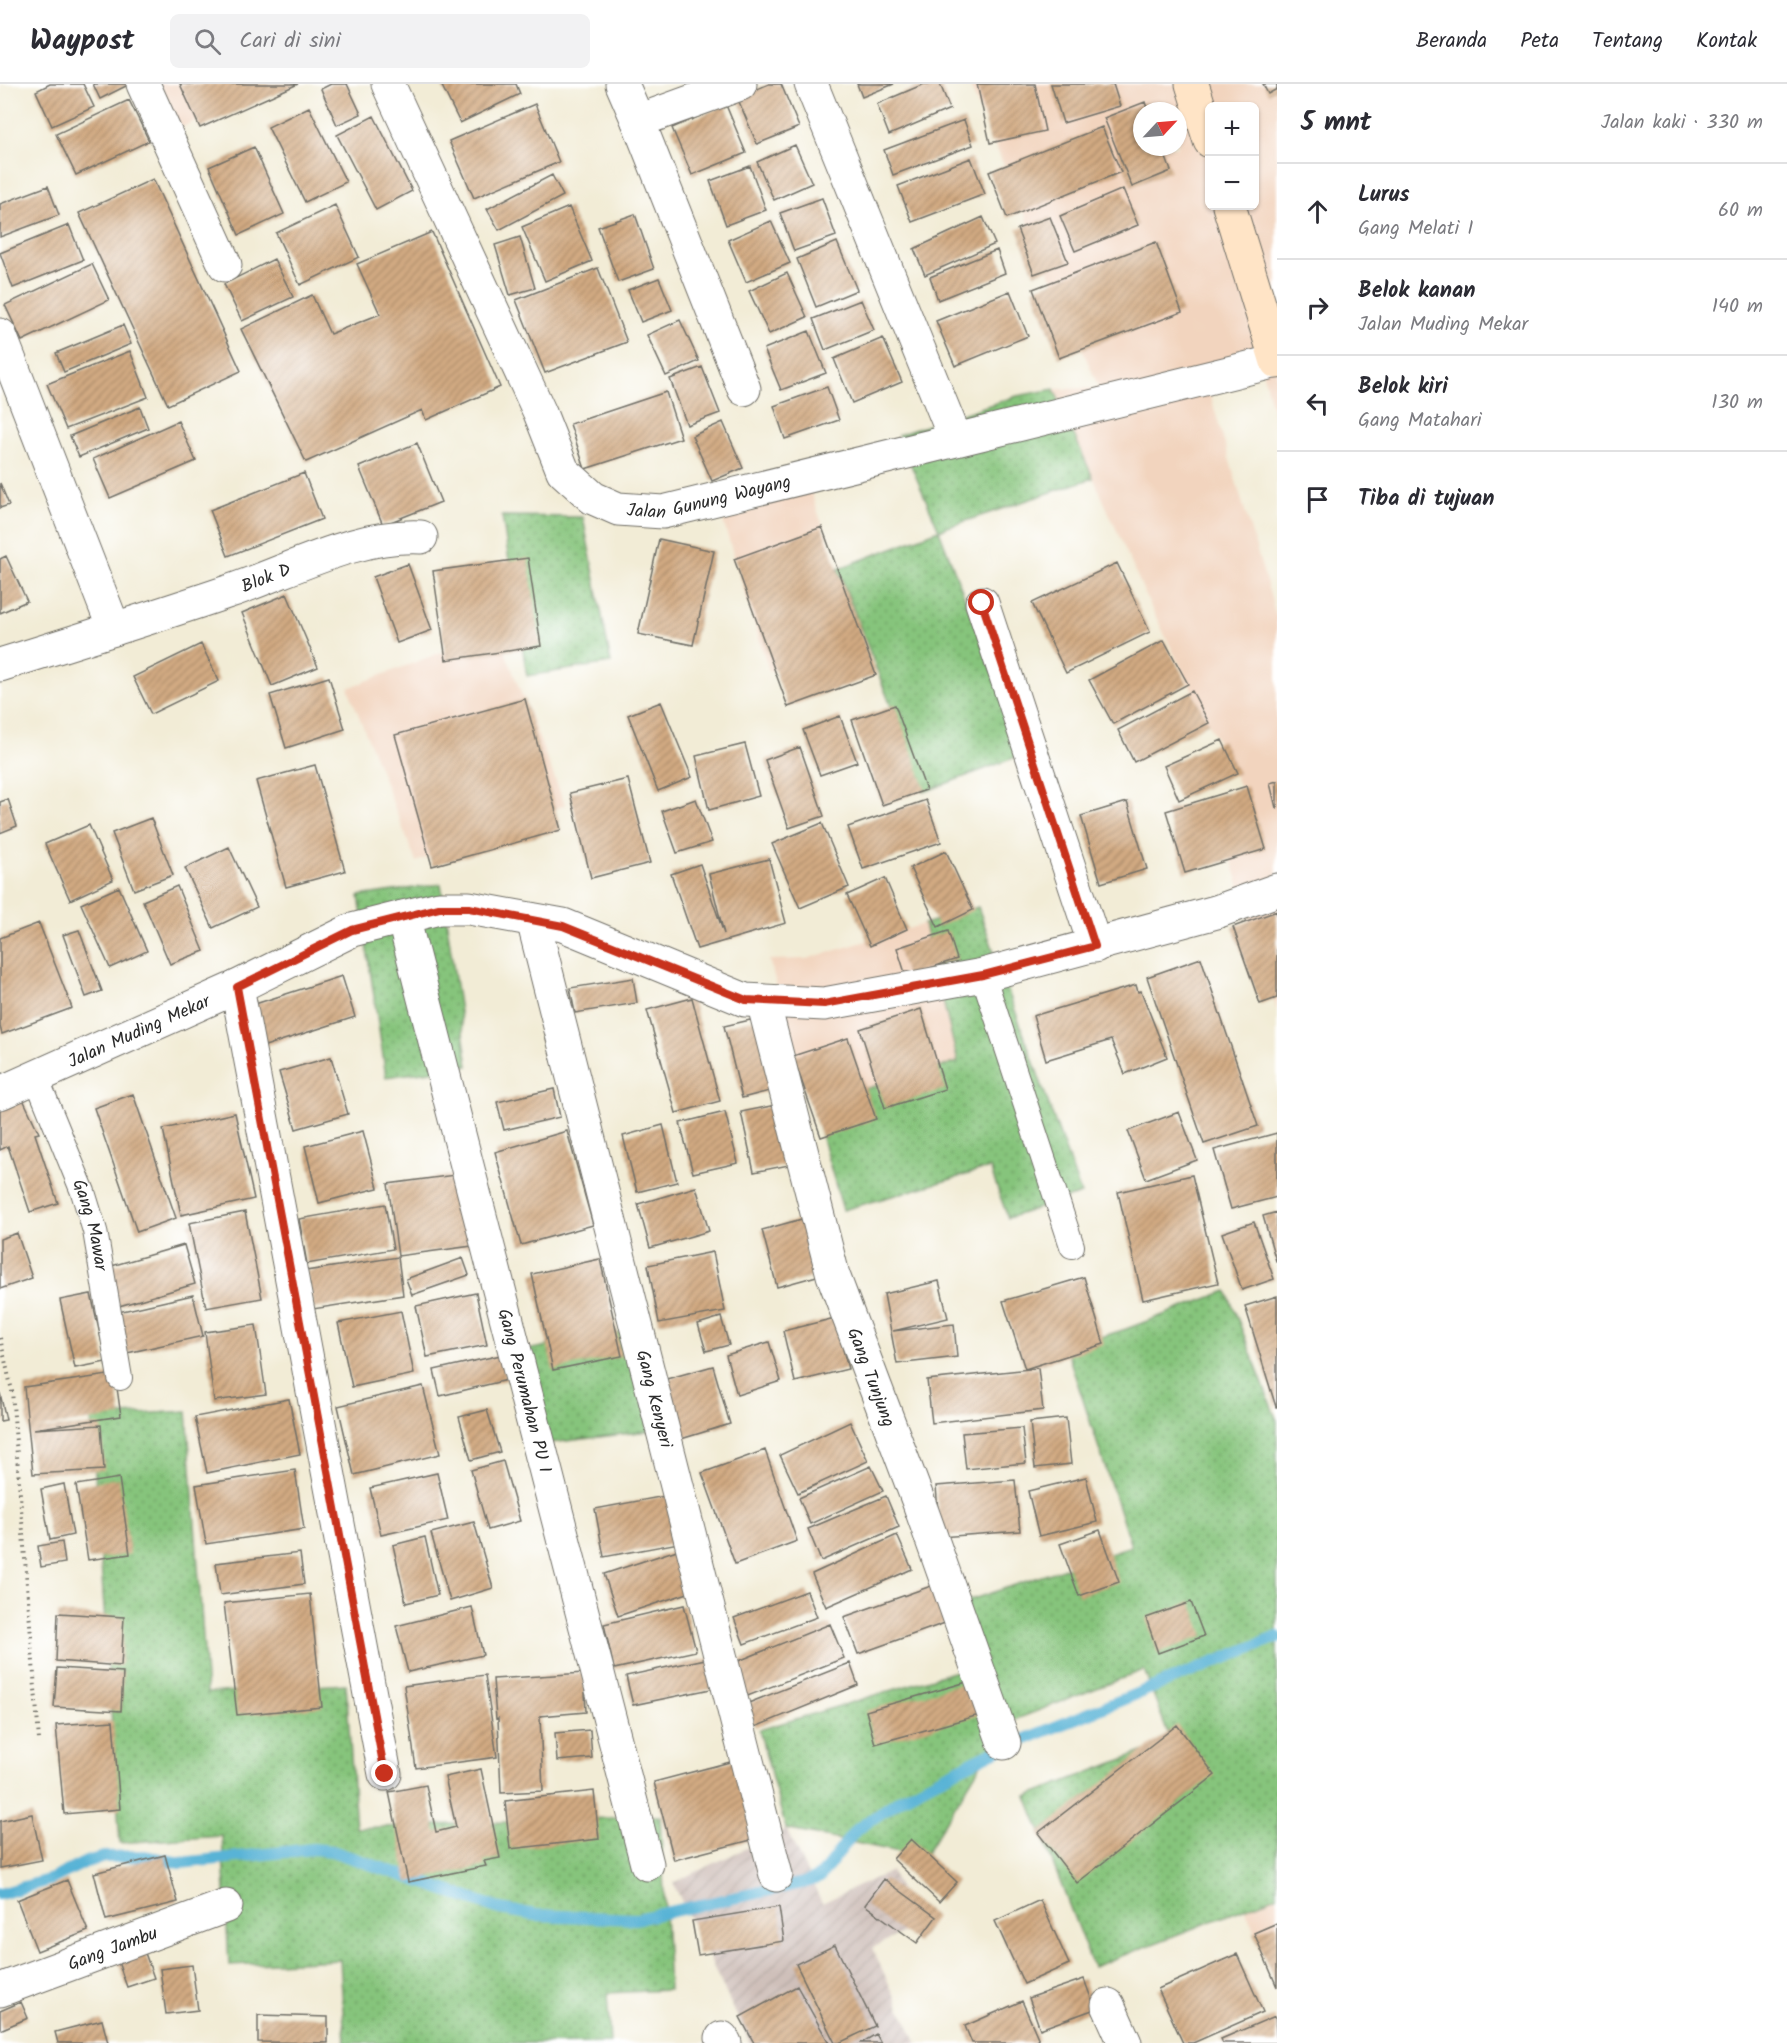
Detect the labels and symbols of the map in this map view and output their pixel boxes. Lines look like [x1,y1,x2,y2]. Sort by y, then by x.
north arrow [1133,102,1187,156]
street label: Jalan Gunung Wayang [626,468,794,528]
street label: Blok D [237,556,296,602]
route start [968,589,994,615]
street label: Jalan Muding Mekar [63,987,216,1077]
street label: Gang Mawar [63,1175,115,1274]
street label: Gang Perumahan PU I [488,1306,559,1476]
street label: Gang Tunjung [838,1324,902,1432]
street label: Gang Kenyeri [627,1347,680,1452]
route end [371,1760,397,1786]
street label: Gang Jambu [64,1919,163,1980]

